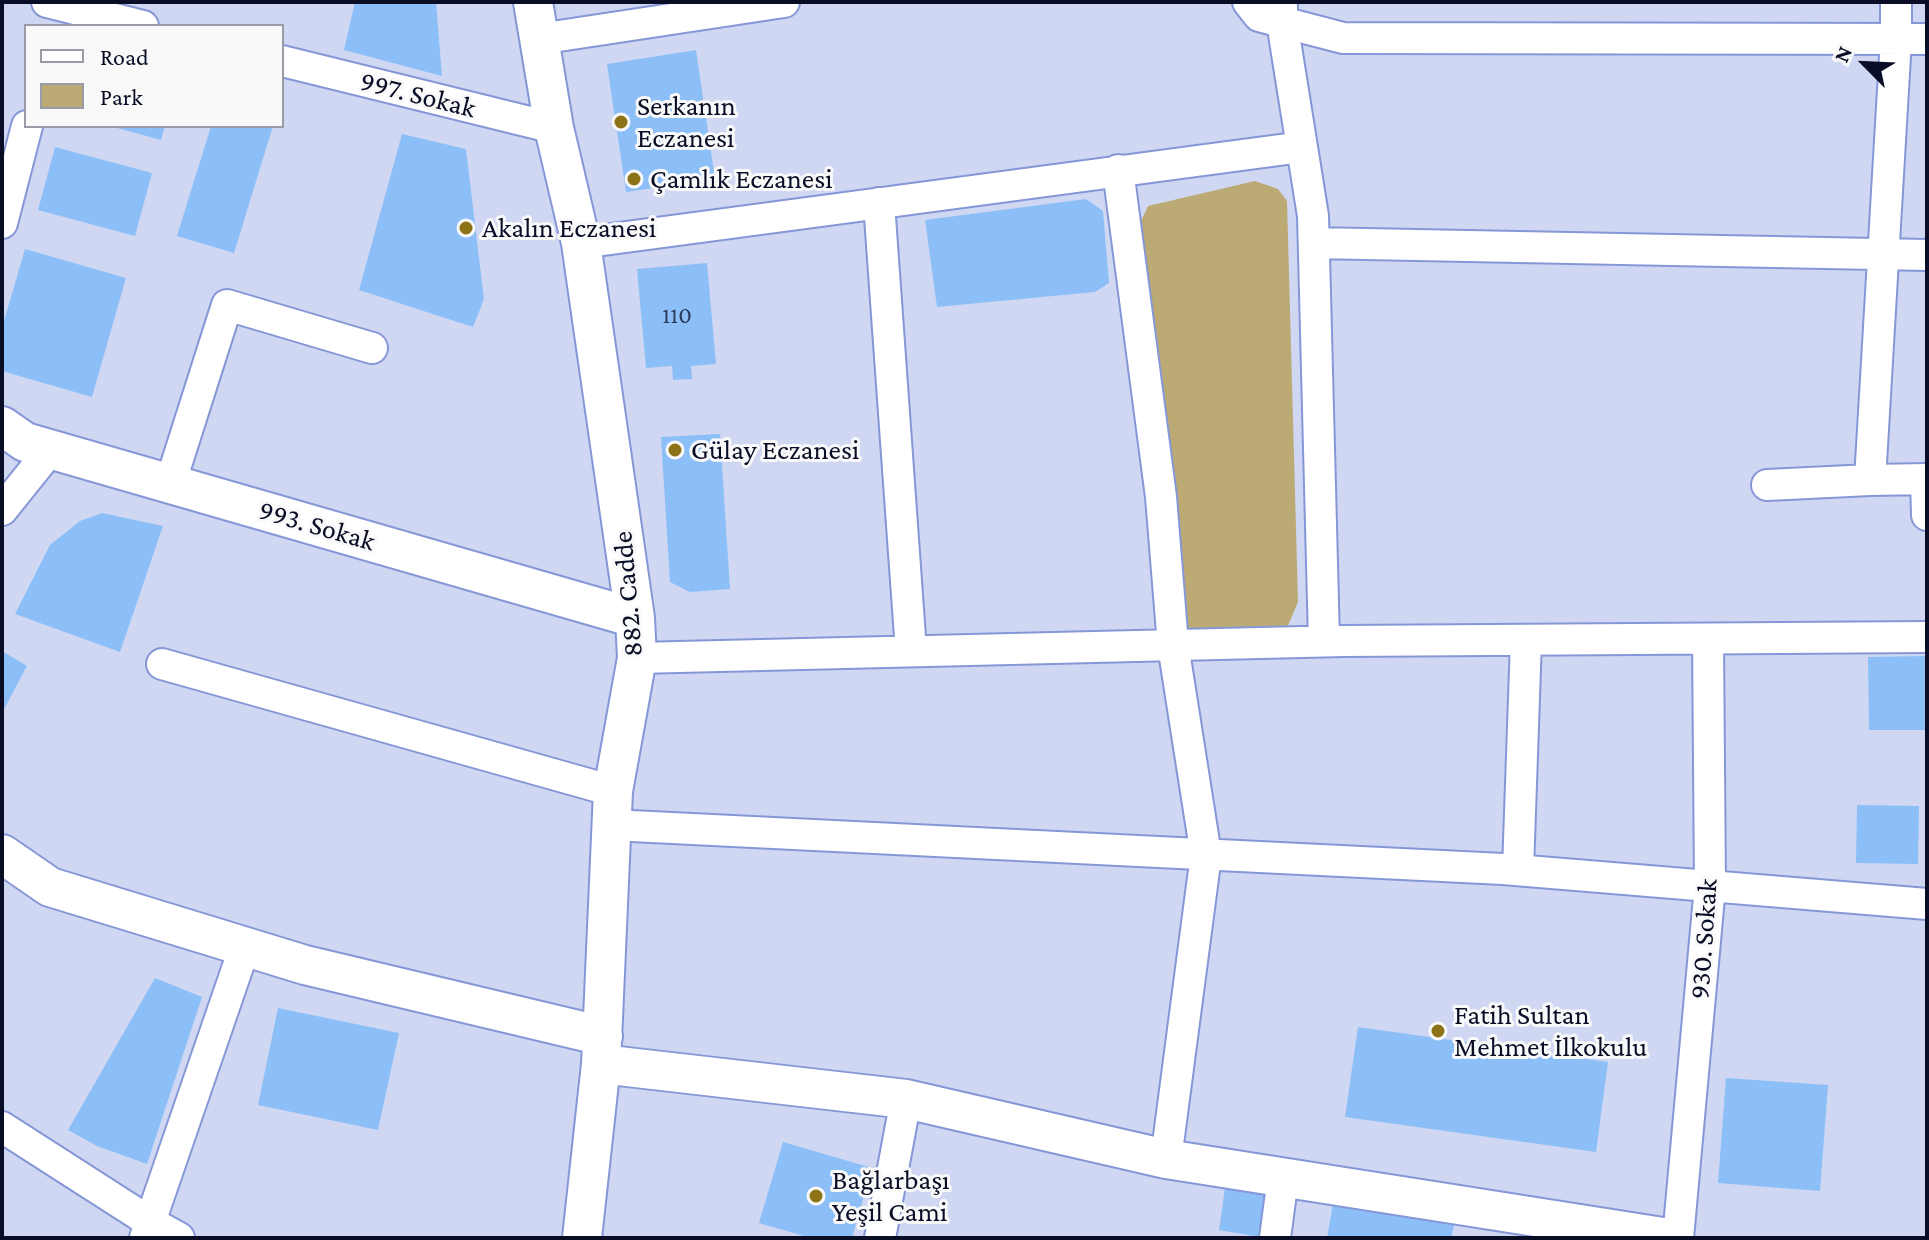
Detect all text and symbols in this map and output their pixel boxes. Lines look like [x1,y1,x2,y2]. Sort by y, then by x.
legend [24,24,284,128]
north arrow [1825,24,1905,104]
text: N [1828,42,1857,66]
text: Road [100,43,149,70]
street label: 997. Sokak [357,64,479,126]
text: Park [100,83,143,110]
place label: Serkanın Eczanesi [637,89,736,155]
marker: Serkanın Eczanesi [612,113,630,131]
place label: Çamlık Eczanesi [650,162,832,196]
marker: Çamlık Eczanesi [625,170,643,188]
place label: Akalın Eczanesi [482,211,656,245]
marker: Akalın Eczanesi [457,219,475,237]
house number: 110 [662,302,692,330]
place label: Gülay Eczanesi [691,433,859,467]
marker: Gülay Eczanesi [666,441,684,459]
street label: 993. Sokak [255,493,379,559]
street label: 882. Cadde [606,530,650,658]
street label: 930. Sokak [1683,878,1725,1000]
place label: Fatih Sultan Mehmet İlkokulu [1454,998,1647,1064]
marker: Fatih Sultan Mehmet İlkokulu [1429,1022,1447,1040]
place label: Bağlarbaşı Yeşil Cami [832,1163,950,1229]
marker: Bağlarbaşı Yeşil Cami [807,1187,825,1205]

